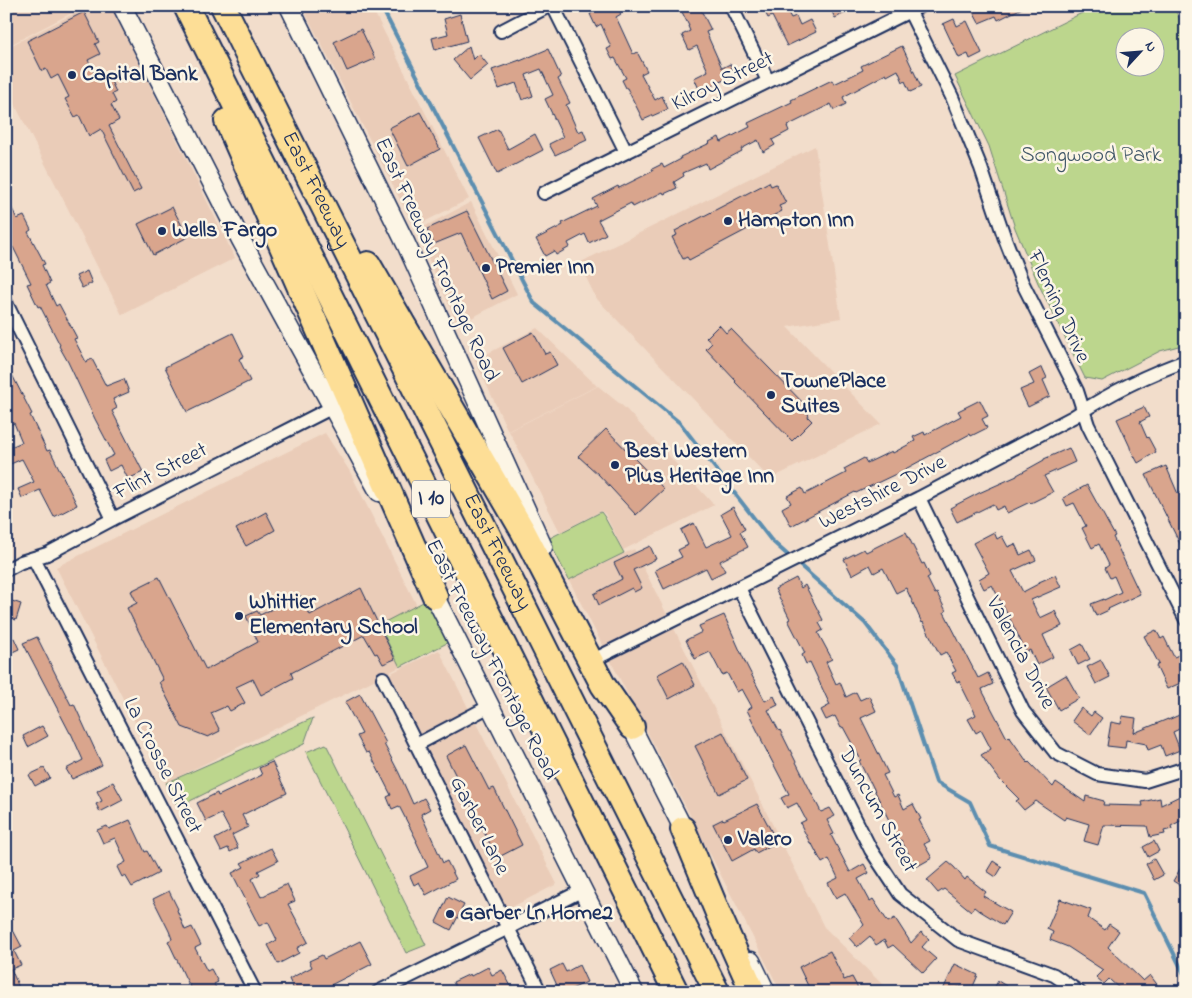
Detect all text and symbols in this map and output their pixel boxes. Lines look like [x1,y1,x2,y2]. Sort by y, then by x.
north arrow [1114,28,1164,78]
text: N [1139,38,1162,56]
street label: Kilroy Street [667,43,780,121]
place label: Capital Bank [82,59,199,91]
marker: Capital Bank [66,69,78,81]
street label: East Freeway [273,126,358,255]
street label: East Freeway Frontage Road [364,133,507,388]
park label: Songwood Park [1020,140,1162,173]
place label: Hampton Inn [738,205,854,237]
place label: Wells Fargo [172,215,277,248]
marker: Hampton Inn [722,215,734,227]
marker: Wells Fargo [156,225,168,237]
street label: Fleming Drive [1017,244,1098,369]
place label: Premier Inn [496,252,594,284]
marker: Premier Inn [480,262,492,274]
place label: TownePlace Suites [781,366,887,423]
marker: TownePlace Suites [765,389,777,401]
street label: Flint Street [108,435,214,510]
place label: Best Western Plus Heritage Inn [624,436,774,494]
street label: Westshire Drive [814,447,952,539]
marker: Best Western Plus Heritage Inn [609,459,621,471]
road number: I 10 [412,480,450,518]
street label: East Freeway [454,488,539,617]
street label: East Freeway Frontage Road [415,534,566,786]
place label: Whittier Elementary School [249,587,418,645]
street label: Valencia Drive [976,590,1063,715]
marker: Whittier Elementary School [233,610,245,622]
street label: La Crosse Street [114,692,210,840]
street label: Duncum Street [829,740,925,879]
street label: Garber Lane [440,771,518,881]
place label: Valero [737,824,792,856]
marker: Valero [722,834,734,846]
place label: Garber Ln Home2 [460,898,613,930]
marker: Garber Ln Home2 [444,908,456,920]

